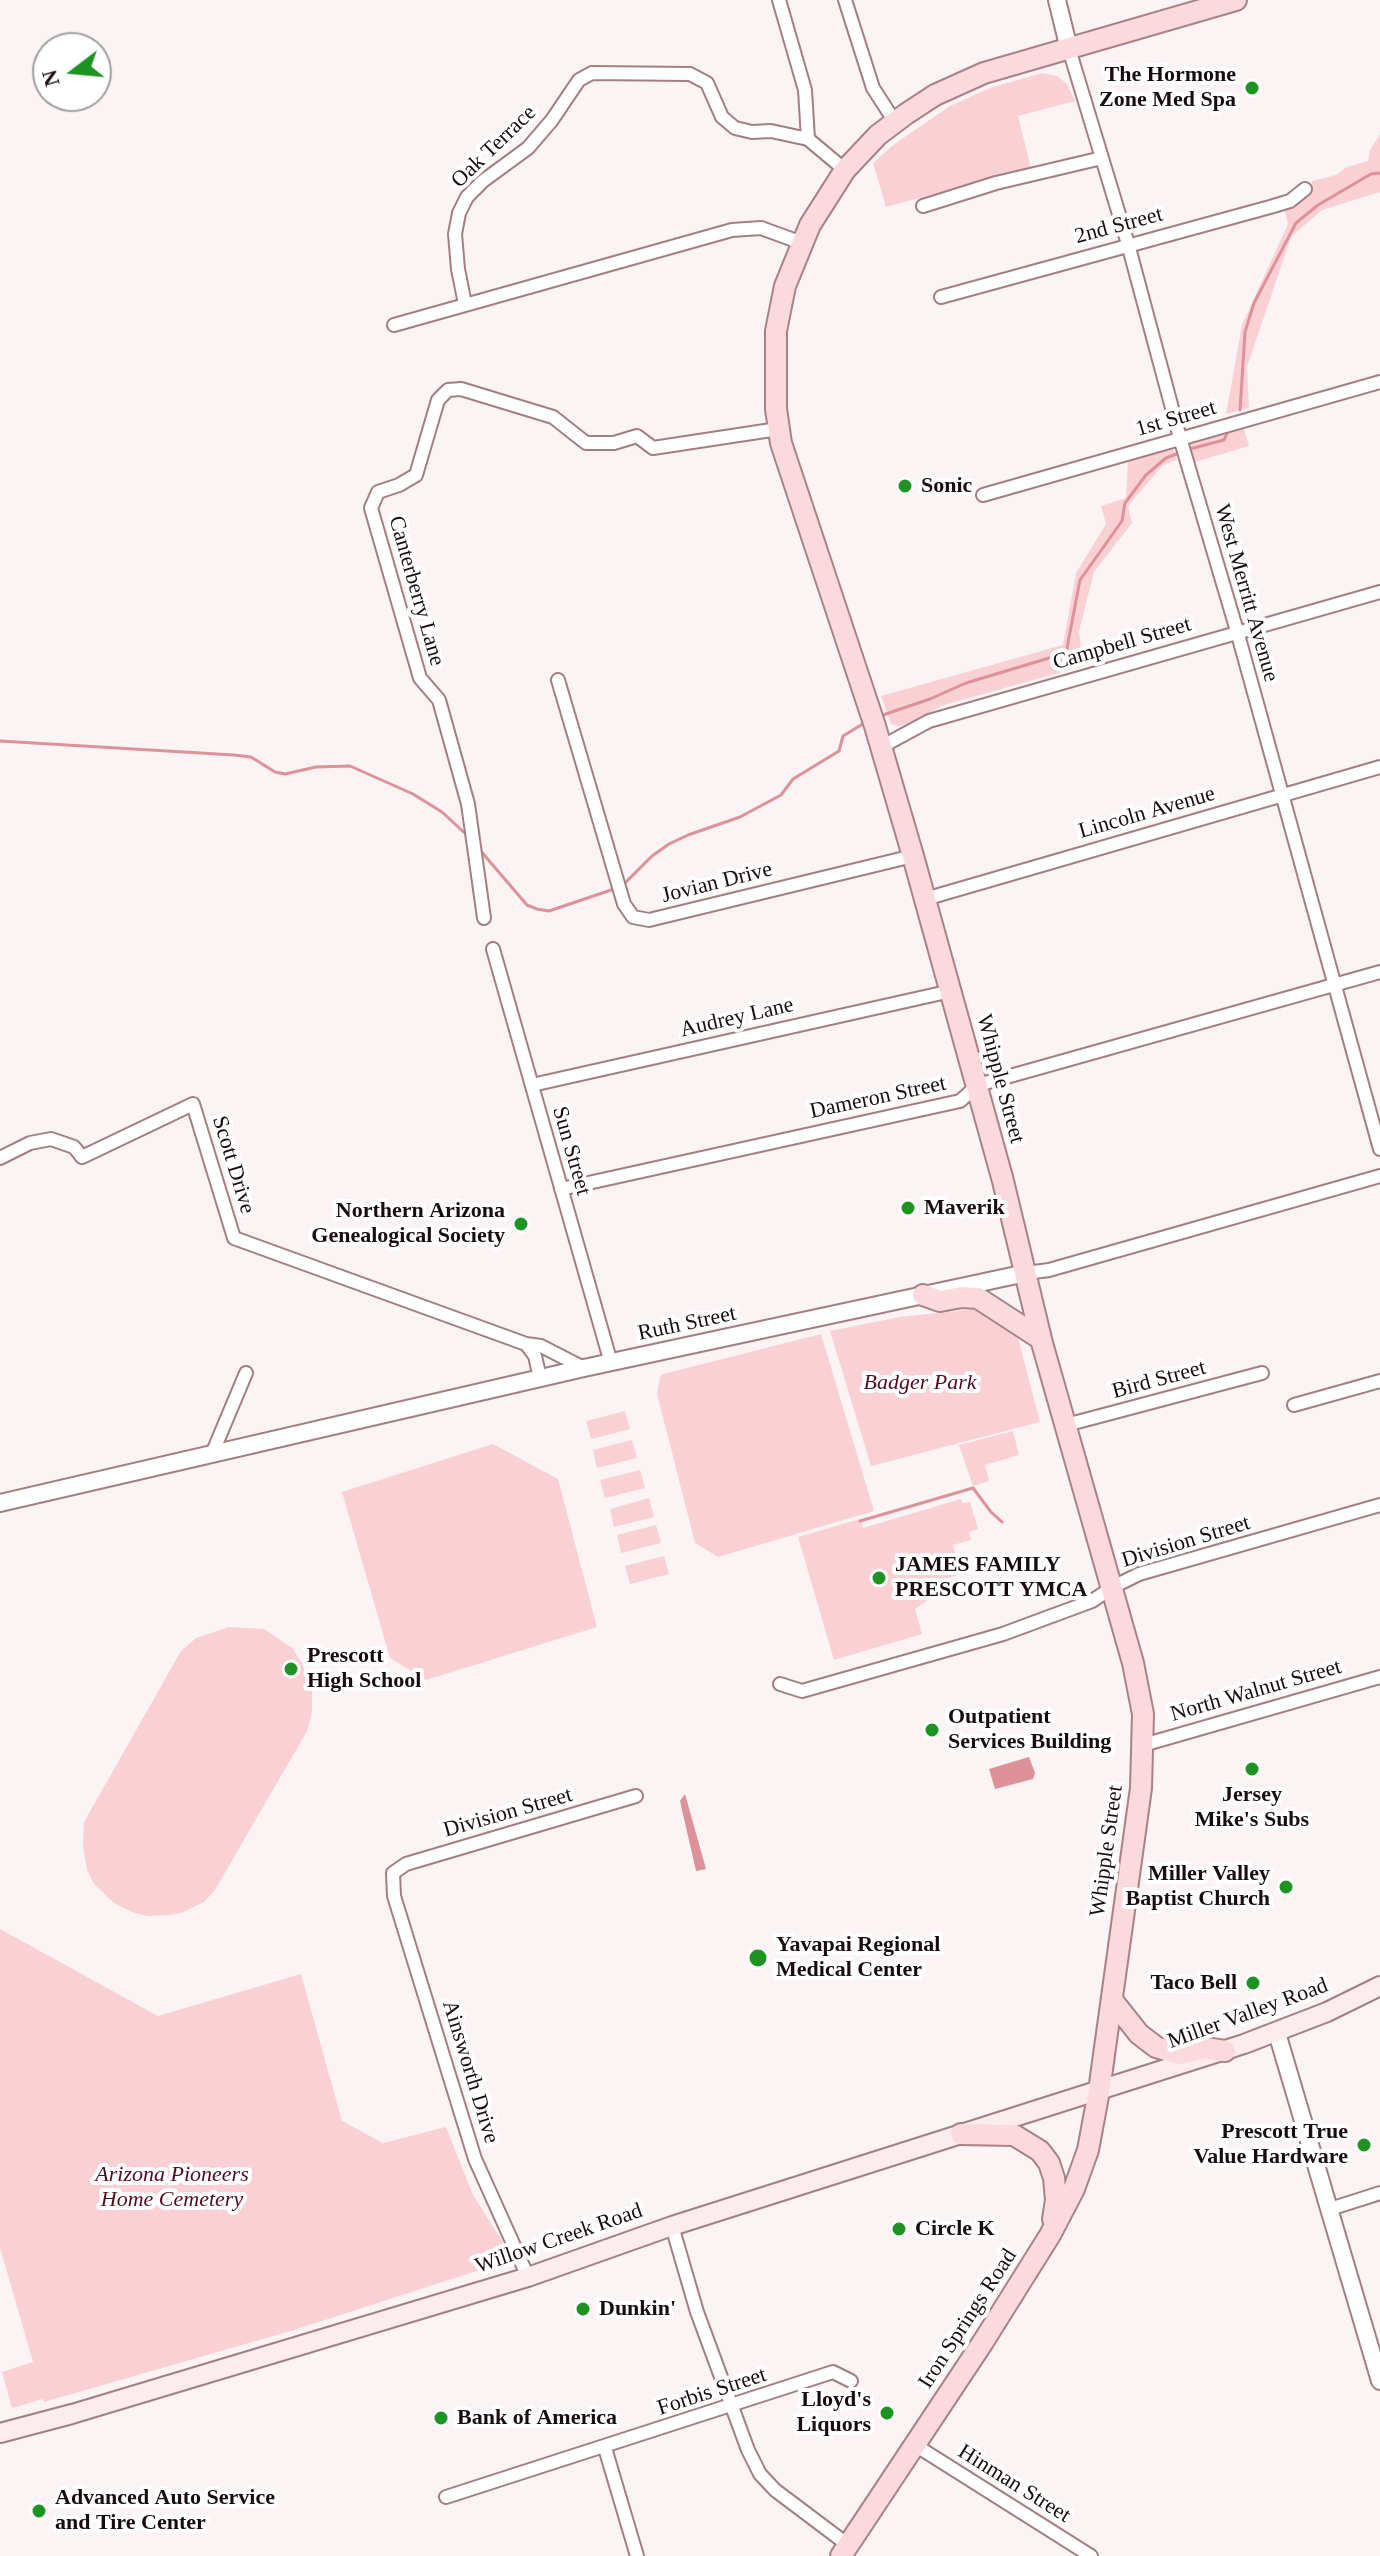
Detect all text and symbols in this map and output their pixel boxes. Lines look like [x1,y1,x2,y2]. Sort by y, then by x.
north arrow [32,32,112,112]
place label: The Hormone Zone Med Spa [1099,62,1236,114]
text: N [36,67,65,89]
marker: The Hormone Zone Med Spa [1243,79,1261,97]
street label: Oak Terrace [446,100,542,194]
street label: 2nd Street [1072,202,1166,250]
street label: 1st Street [1133,395,1219,443]
place label: Sonic [921,473,972,499]
marker: Sonic [896,477,914,495]
street label: West Merritt Avenue [1208,501,1284,685]
street label: Canterberry Lane [382,513,450,669]
street label: Campbell Street [1050,612,1194,676]
street label: Lincoln Avenue [1076,781,1218,845]
street label: Jovian Drive [659,857,775,909]
street label: Audrey Lane [678,992,796,1044]
street label: Whipple Street [970,1012,1030,1146]
street label: Dameron Street [807,1071,949,1125]
street label: Sun Street [546,1104,596,1198]
street label: Scott Drive [206,1113,260,1217]
place label: Maverik [924,1195,1005,1221]
place label: Northern Arizona Genealogical Society [311,1198,505,1250]
marker: Maverik [899,1199,917,1217]
marker: Northern Arizona Genealogical Society [512,1215,530,1233]
street label: Ruth Street [636,1301,738,1347]
street label: Bird Street [1109,1355,1209,1405]
park label: Badger Park [863,1370,977,1396]
street label: Division Street [1119,1510,1253,1574]
place label: JAMES FAMILY PRESCOTT YMCA [895,1552,1088,1604]
marker: JAMES FAMILY PRESCOTT YMCA [870,1569,888,1587]
place label: Prescott High School [307,1643,421,1694]
street label: North Walnut Street [1167,1654,1345,1728]
marker: Prescott High School [282,1660,300,1678]
place label: Outpatient Services Building [948,1704,1111,1756]
marker: Outpatient Services Building [923,1721,941,1739]
marker: Jersey Mike's Subs [1243,1760,1261,1778]
street label: Division Street [441,1782,575,1844]
place label: Jersey Mike's Subs [1195,1782,1309,1834]
street label: Whipple Street [1085,1784,1129,1918]
place label: Miller Valley Baptist Church [1126,1861,1270,1912]
marker: Miller Valley Baptist Church [1277,1878,1295,1896]
place label: Yavapai Regional Medical Center [776,1932,940,1984]
marker: Yavapai Regional Medical Center [747,1947,769,1969]
place label: Taco Bell [1150,1970,1237,1996]
street label: Miller Valley Road [1164,1973,1332,2055]
marker: Taco Bell [1244,1974,1262,1992]
street label: Ainsworth Drive [436,1997,504,2147]
place label: Prescott True Value Hardware [1193,2119,1348,2170]
marker: Prescott True Value Hardware [1355,2136,1373,2154]
park label: Arizona Pioneers Home Cemetery [95,2162,249,2214]
street label: Willow Creek Road [472,2198,646,2280]
place label: Circle K [915,2216,995,2242]
marker: Circle K [890,2220,908,2238]
street label: Iron Springs Road [913,2244,1023,2394]
place label: Dunkin' [599,2296,676,2322]
marker: Dunkin' [574,2300,592,2318]
street label: Forbis Street [654,2362,770,2422]
place label: Lloyd's Liquors [796,2387,871,2438]
marker: Lloyd's Liquors [878,2404,896,2422]
place label: Bank of America [457,2405,617,2431]
marker: Bank of America [432,2409,450,2427]
street label: Hinman Street [953,2439,1075,2529]
place label: Advanced Auto Service and Tire Center [55,2485,275,2536]
marker: Advanced Auto Service and Tire Center [30,2502,48,2520]

